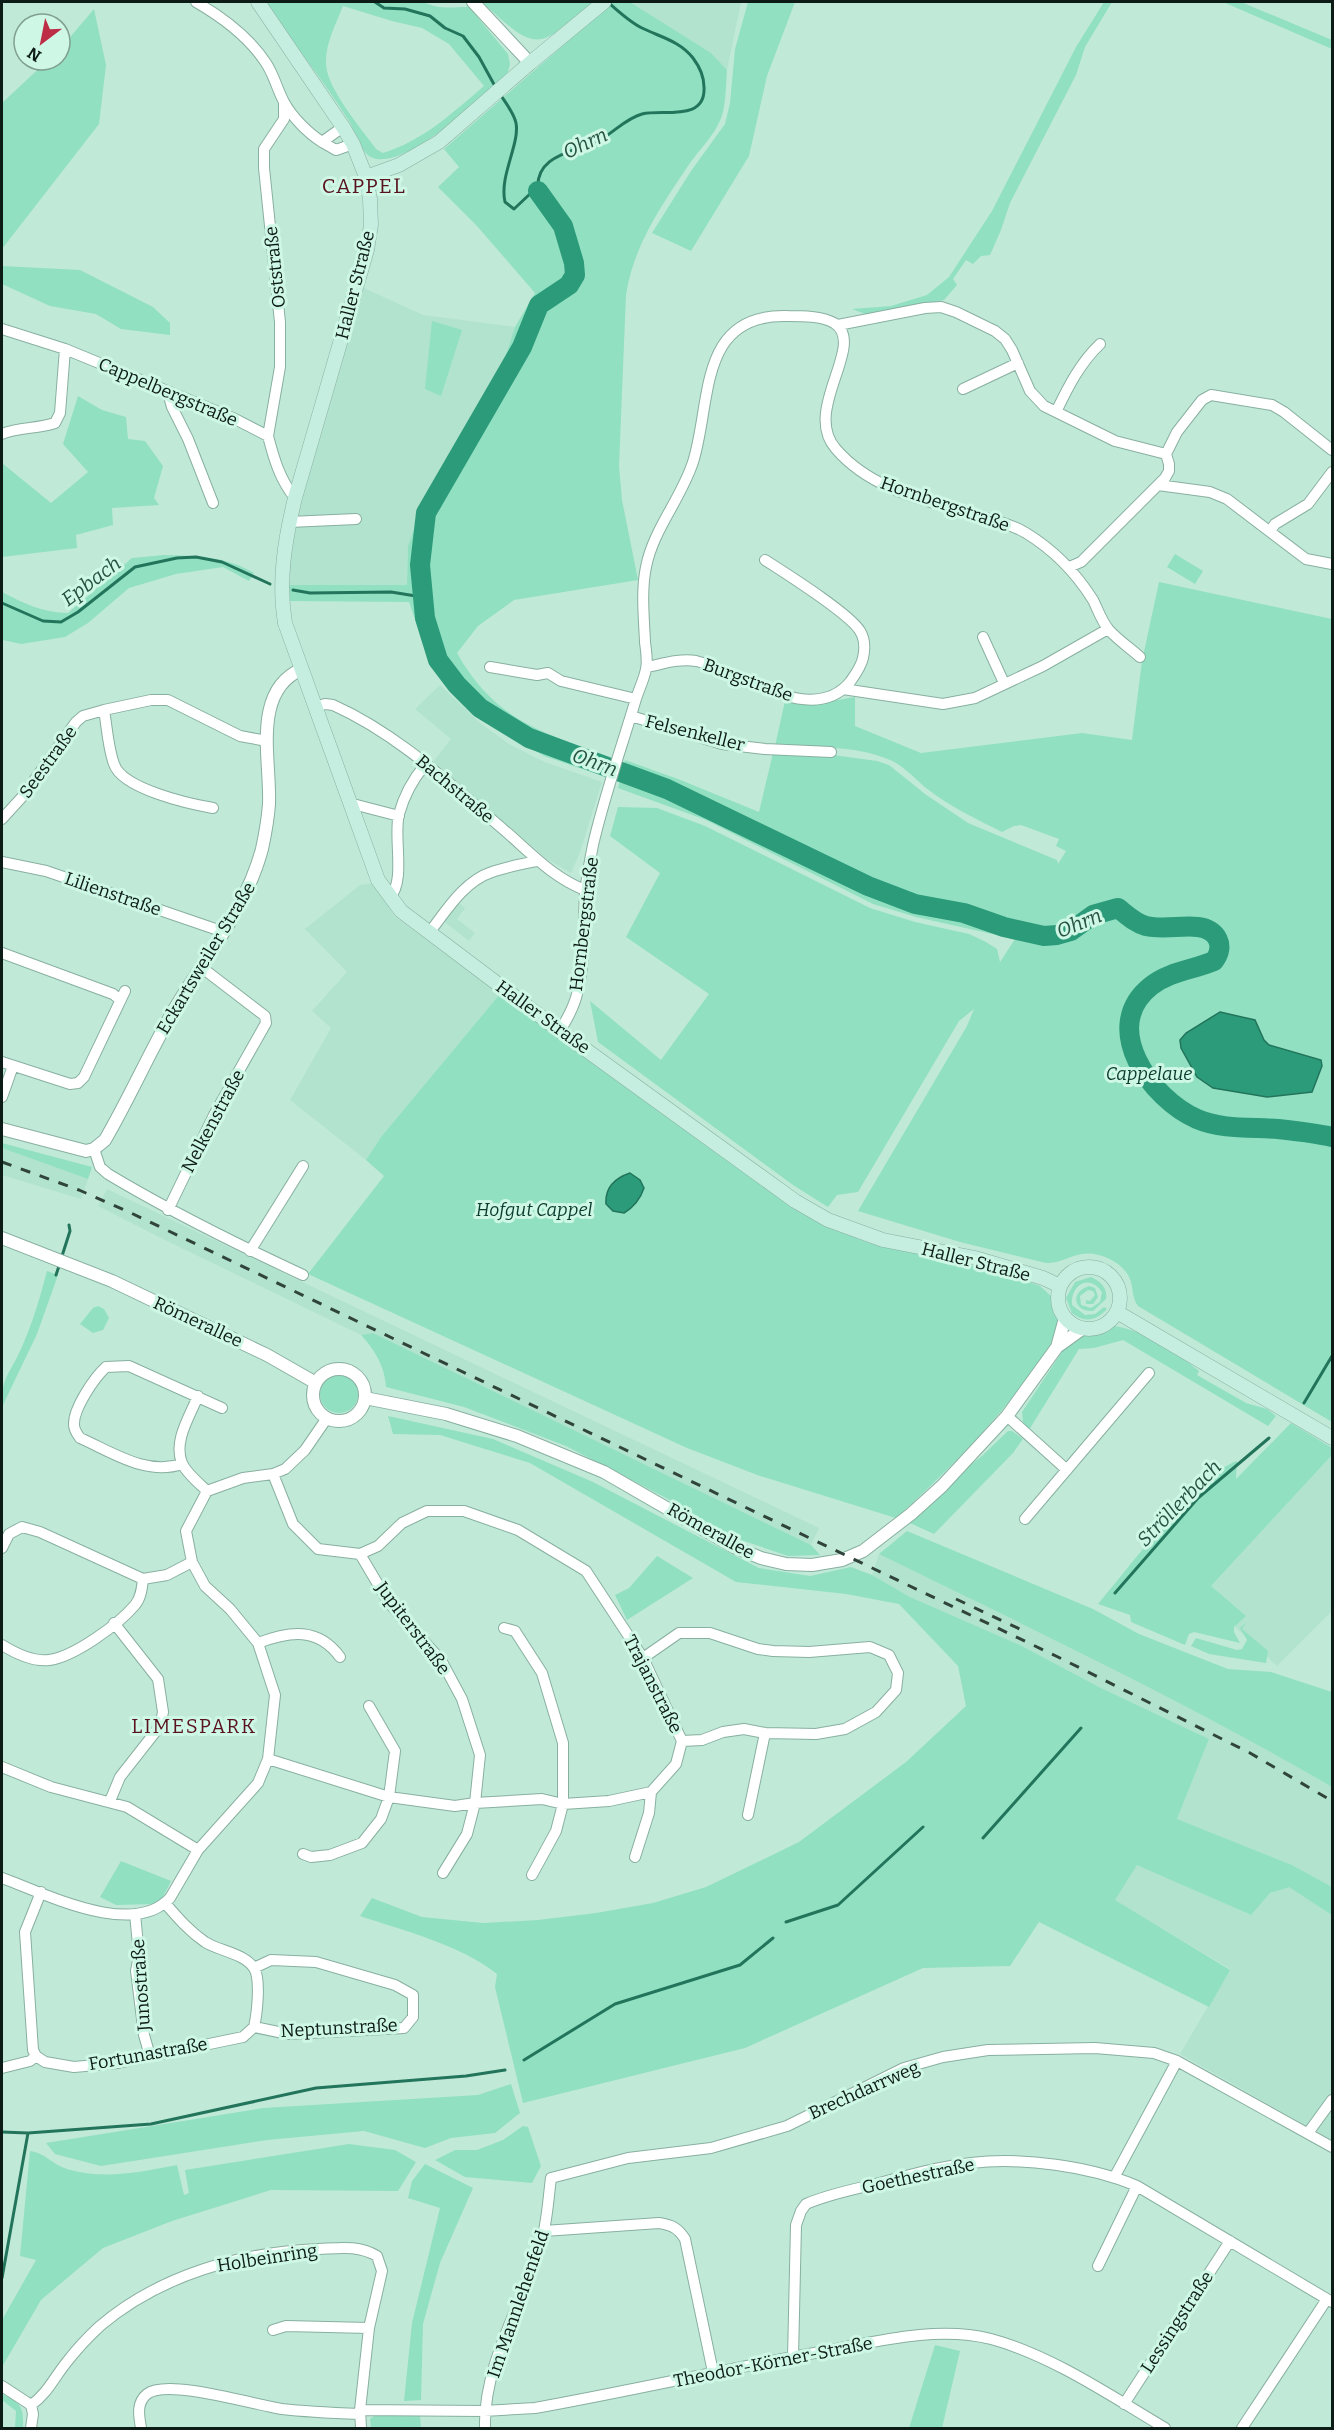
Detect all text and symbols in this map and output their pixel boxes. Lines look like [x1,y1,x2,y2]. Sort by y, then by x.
north arrow [12,12,72,72]
text: N [24,43,45,66]
water label: Ohrn [559,122,611,164]
district label: CAPPEL [322,173,406,199]
street label: Oststraße [260,225,290,309]
street label: Haller Straße [331,228,379,342]
street label: Cappelbergstraße [95,353,241,431]
street label: Hornbergstraße [878,472,1012,536]
water label: Epbach [57,551,125,611]
street label: Burgstraße [700,654,796,706]
street label: Felsenkeller [643,710,747,756]
street label: Seestraße [14,722,82,802]
water label: Ohrn [569,743,621,781]
street label: Bachstraße [412,750,498,828]
street label: Hornbergstraße [565,856,603,992]
street label: Lilienstraße [62,867,164,921]
street label: Eckartsweiler Straße [152,878,260,1038]
water label: Ohrn [1053,903,1105,943]
street label: Haller Straße [491,975,595,1059]
park label: Cappelaue [1106,1063,1192,1085]
street label: Nelkenstraße [177,1066,249,1176]
park label: Hofgut Cappel [476,1199,592,1221]
street label: Haller Straße [919,1238,1033,1286]
street label: Römerallee [150,1292,246,1352]
water label: Ströllerbach [1132,1455,1226,1551]
street label: Römerallee [664,1498,758,1564]
street label: Jupiterstraße [370,1576,455,1679]
street label: Trajanstraße [619,1631,687,1737]
district label: LIMESPARK [131,1714,257,1738]
street label: Junostraße [127,1938,155,2033]
street label: Neptunstraße [280,2014,398,2042]
street label: Fortunastraße [87,2033,209,2075]
street label: Brechdarrweg [805,2056,923,2124]
street label: Goethestraße [860,2153,976,2199]
street label: Im Mannlehenfeld [482,2227,554,2381]
street label: Holbeinring [215,2239,319,2277]
street label: Lessingstraße [1136,2267,1218,2377]
street label: Theodor-Körner-Straße [672,2332,874,2392]

